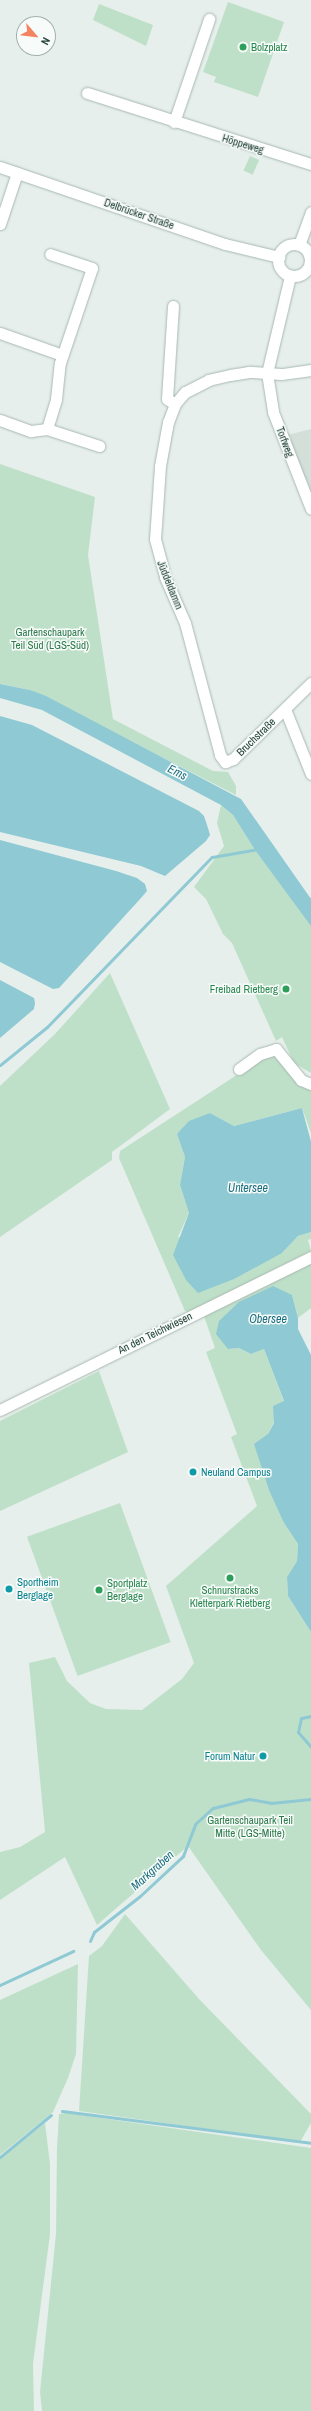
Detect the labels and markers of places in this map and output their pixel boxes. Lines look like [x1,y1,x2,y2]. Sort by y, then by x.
place label: Bolzplatz [251,40,288,54]
marker: Bolzplatz [238,42,248,52]
place label: Freibad Rietberg [210,982,278,996]
marker: Freibad Rietberg [281,984,291,994]
place label: Neuland Campus [201,1465,271,1479]
marker: Neuland Campus [188,1467,198,1477]
marker: Schnurstracks Kletterpark Rietberg [225,1573,235,1583]
place label: Sportheim Berglage [17,1576,59,1602]
place label: Sportplatz Berglage [107,1577,148,1603]
marker: Sportheim Berglage [4,1584,14,1594]
place label: Schnurstracks Kletterpark Rietberg [190,1584,270,1610]
marker: Sportplatz Berglage [94,1585,104,1595]
place label: Forum Natur [205,1749,255,1763]
marker: Forum Natur [258,1751,268,1761]

